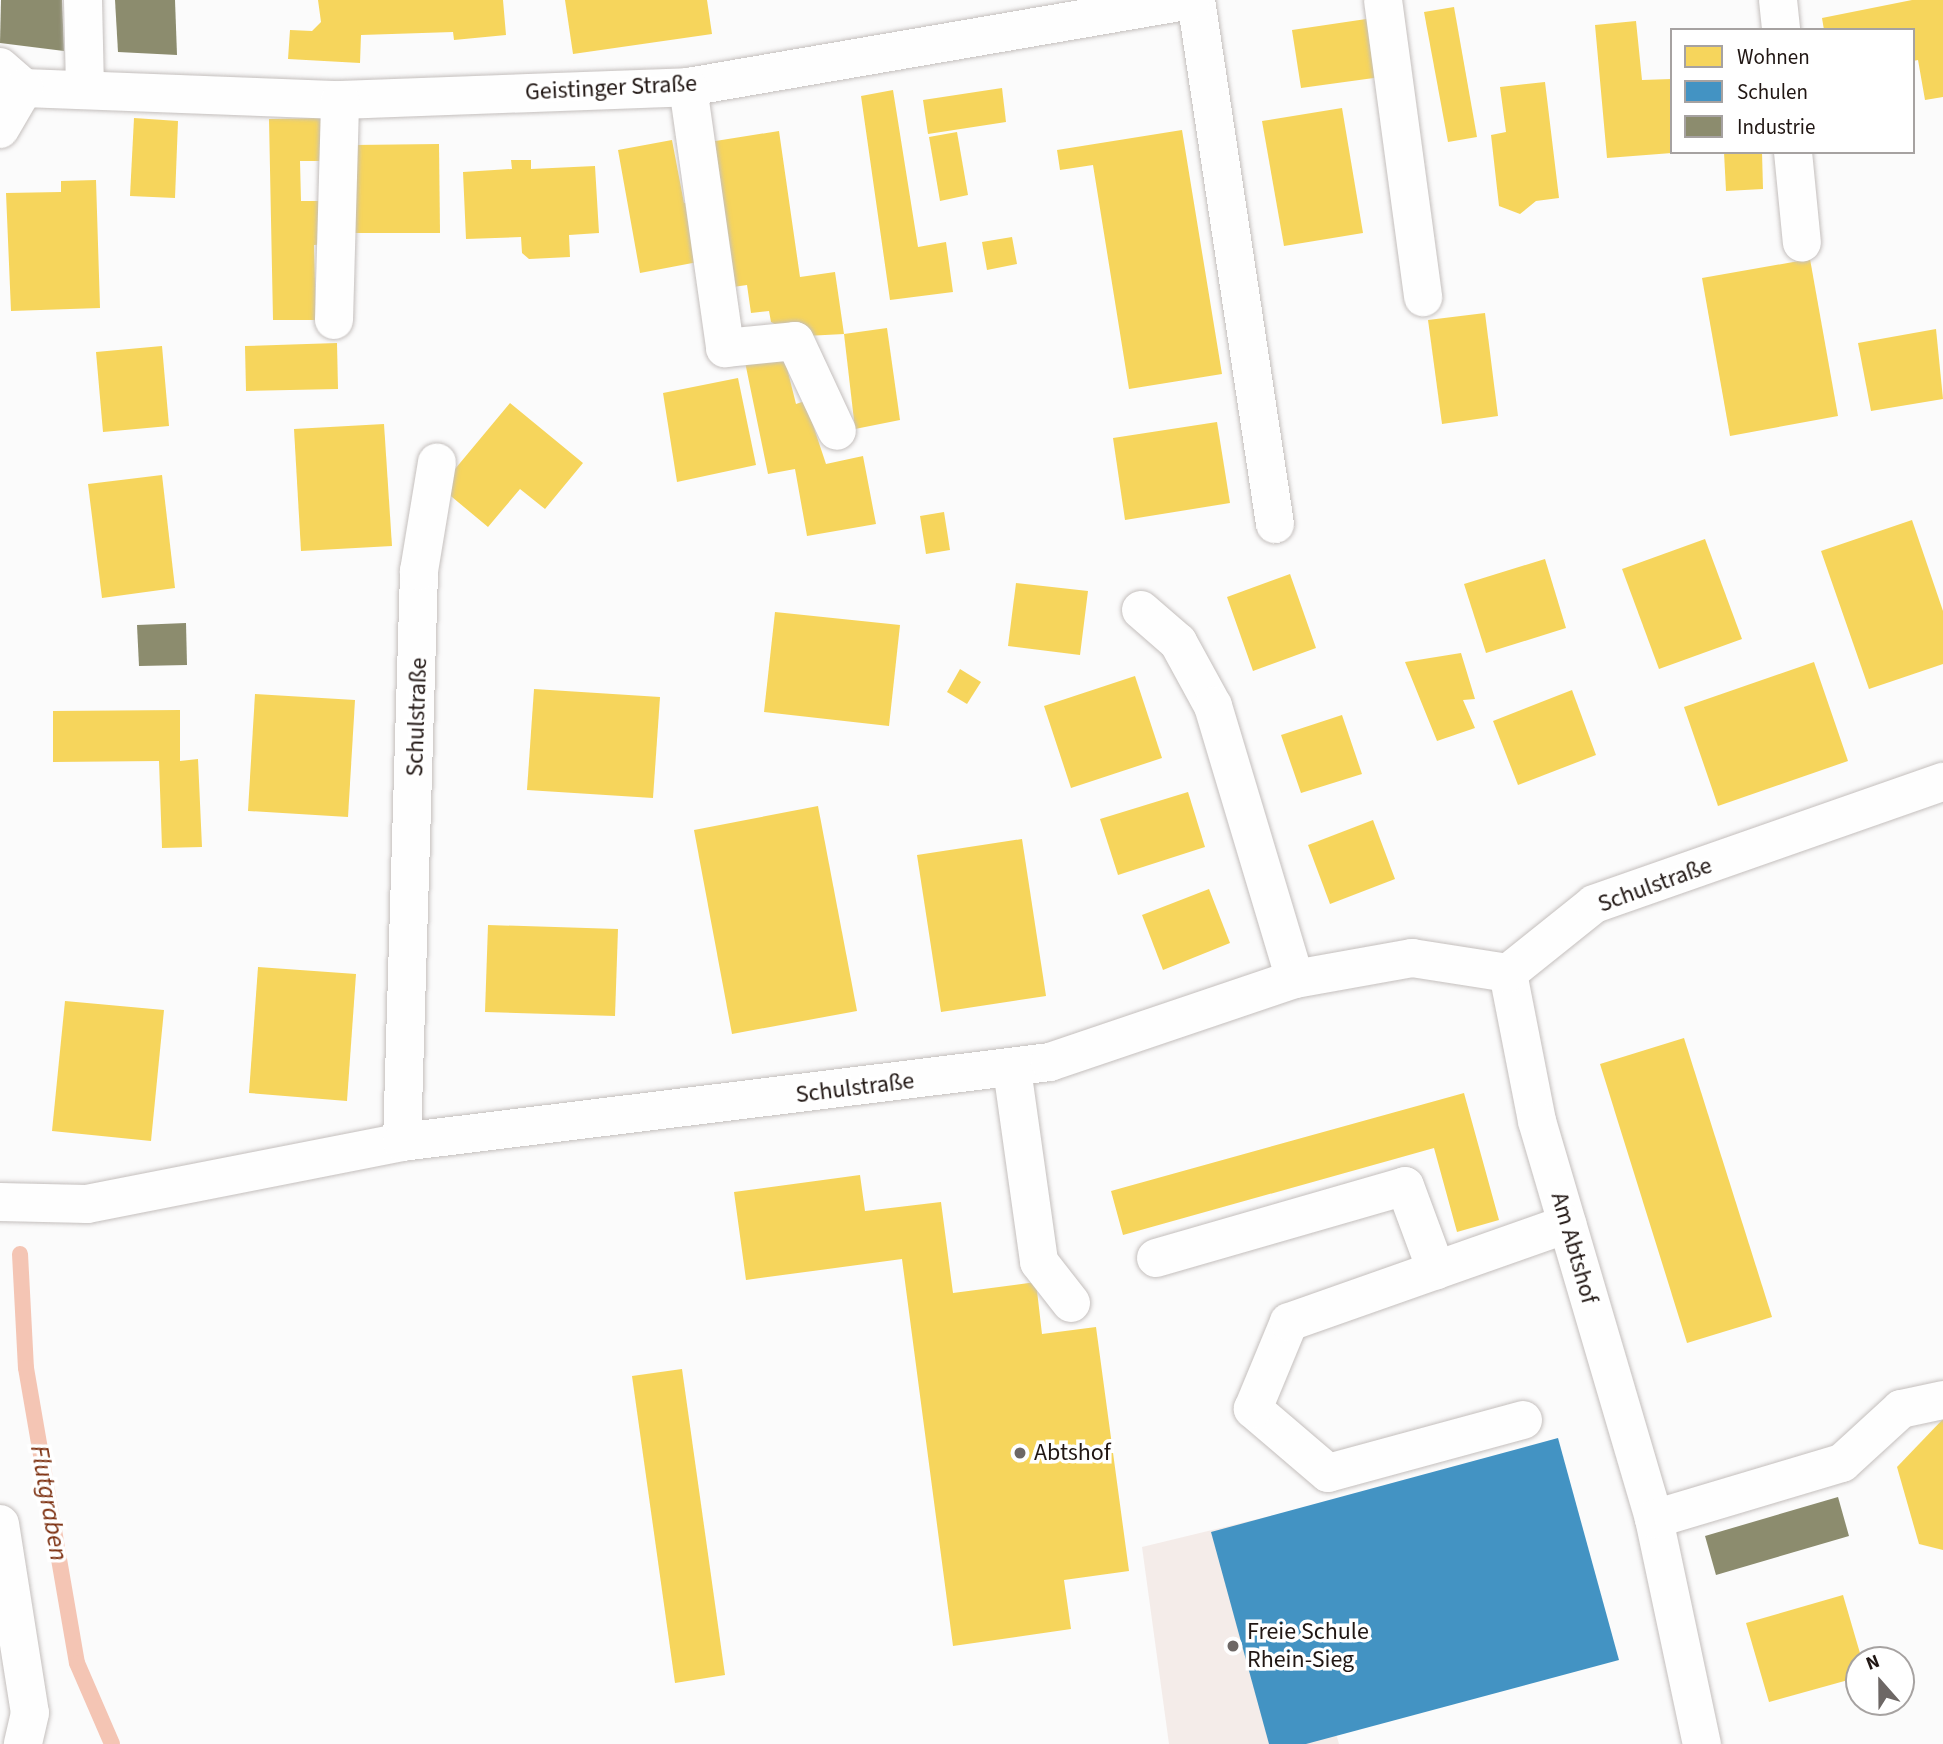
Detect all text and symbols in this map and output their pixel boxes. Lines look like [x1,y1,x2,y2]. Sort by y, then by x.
legend [1670,28,1915,154]
text: Wohnen [1737,42,1810,72]
street label: Geistinger Straße [524,69,698,107]
text: Schulen [1737,77,1808,107]
text: Industrie [1737,112,1815,142]
street label: Schulstraße [401,657,433,777]
street label: Schulstraße [1594,851,1716,919]
street label: Schulstraße [794,1066,916,1110]
street label: Am Abtshof [1544,1189,1604,1307]
place label: Abtshof [1034,1439,1111,1467]
water label: Flutgraben [23,1443,75,1563]
marker: Abtshof [1012,1445,1028,1461]
place label: Freie Schule Rhein-Sieg [1247,1618,1369,1674]
marker: Freie Schule Rhein-Sieg [1225,1638,1241,1654]
north arrow [1845,1646,1915,1716]
text: N [1862,1648,1884,1678]

